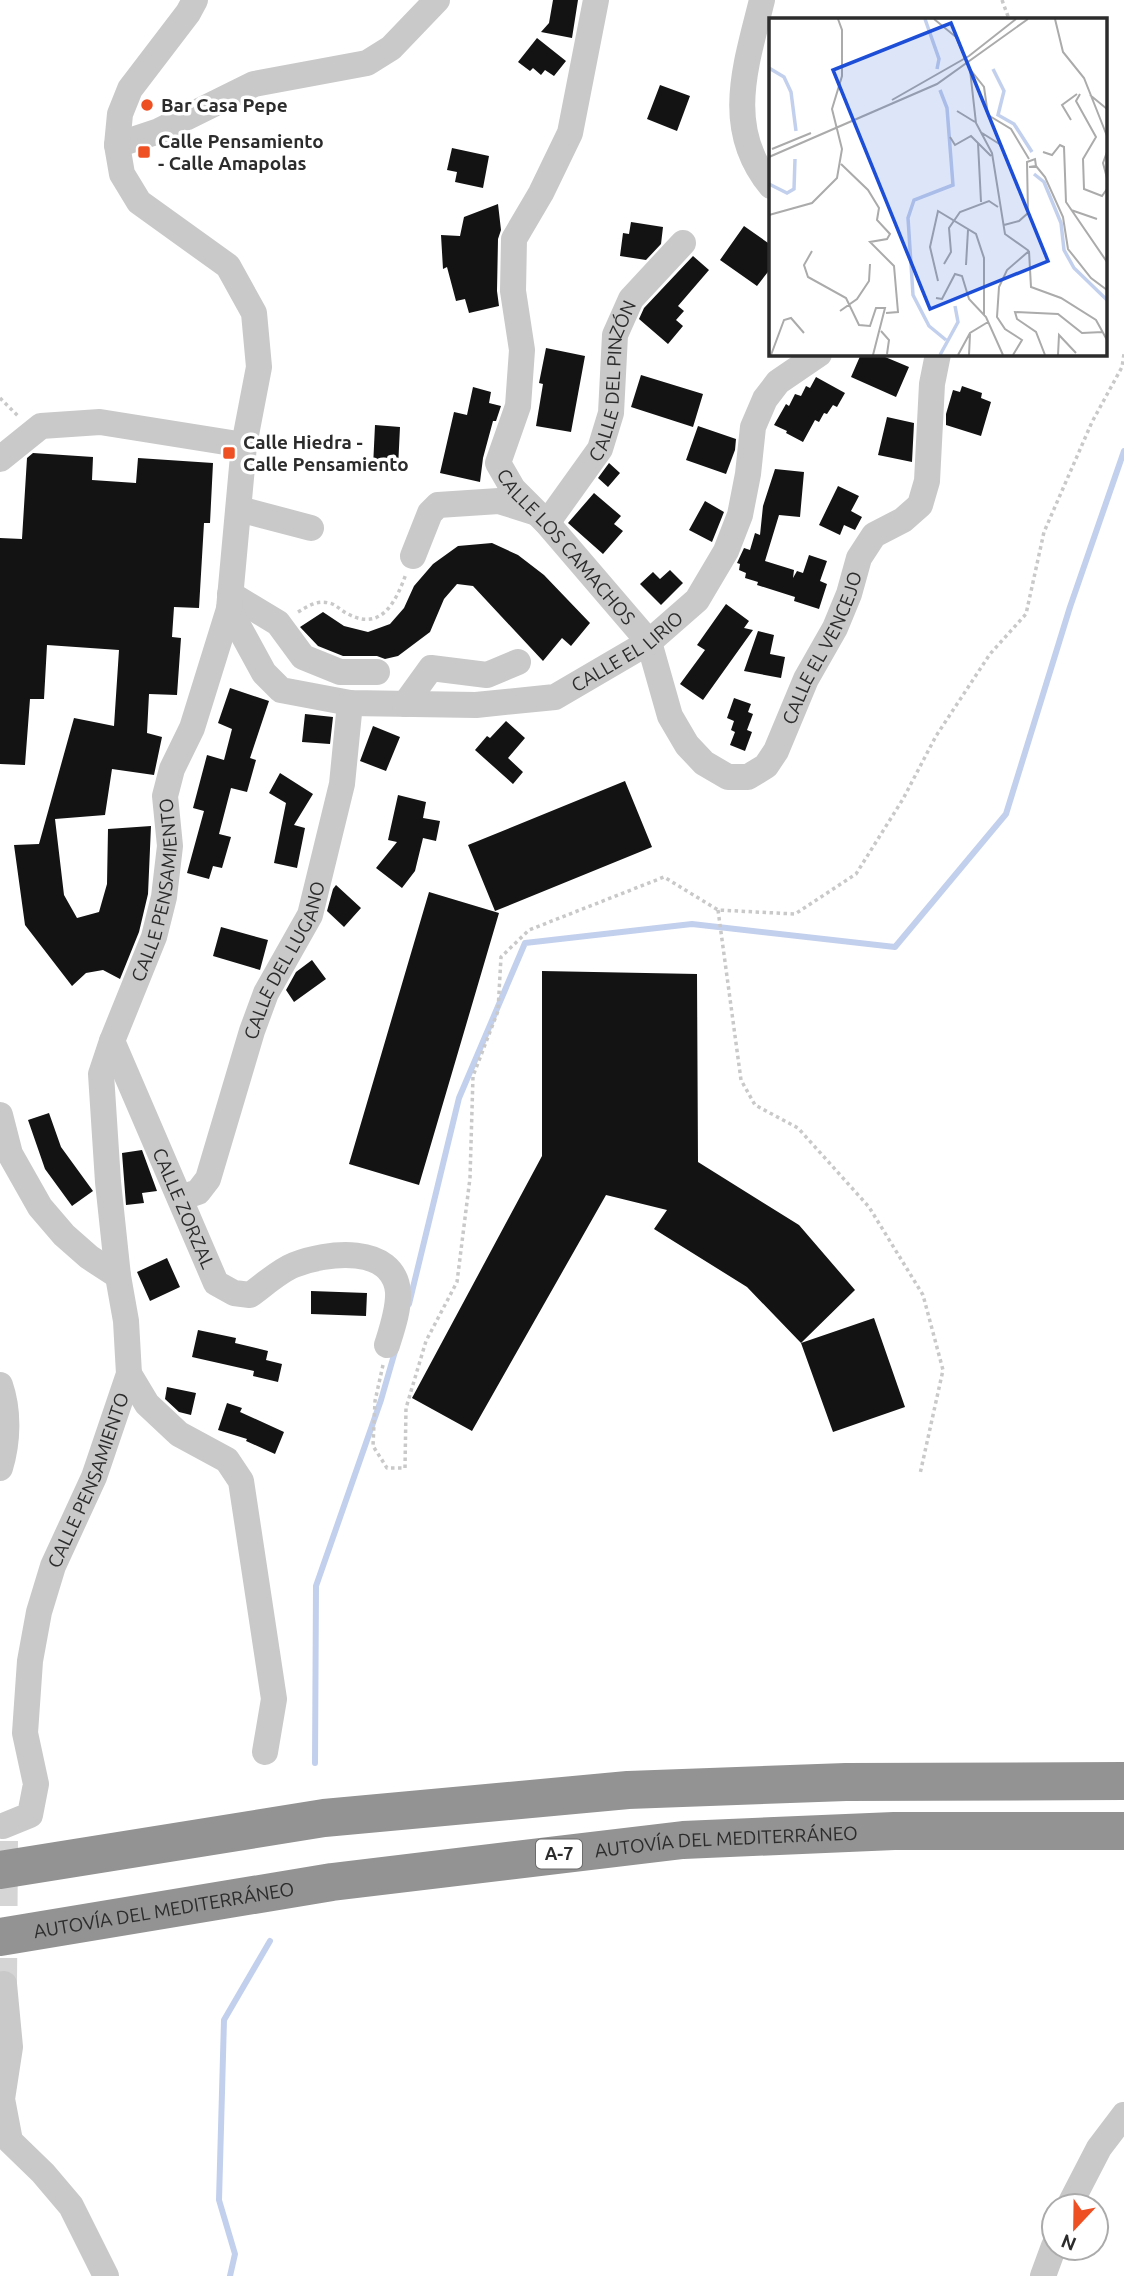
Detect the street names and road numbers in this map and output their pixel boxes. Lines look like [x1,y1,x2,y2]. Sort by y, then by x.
street label: CALLE DEL PINZÓN [584,297,640,466]
street label: CALLE LOS CAMACHOS [493,465,640,629]
street label: CALLE EL VENCEJO [777,569,866,728]
street label: CALLE EL LIRIO [567,607,687,696]
street label: CALLE PENSAMIENTO [126,797,181,985]
street label: CALLE DEL LUGANO [239,879,329,1042]
street label: CALLE ZORZAL [148,1144,220,1272]
street label: CALLE PENSAMIENTO [43,1389,133,1571]
street label: AUTOVÍA DEL MEDITERRÁNEO [593,1822,858,1861]
road number: A-7 [536,1840,582,1868]
street label: AUTOVÍA DEL MEDITERRÁNEO [32,1877,296,1942]

